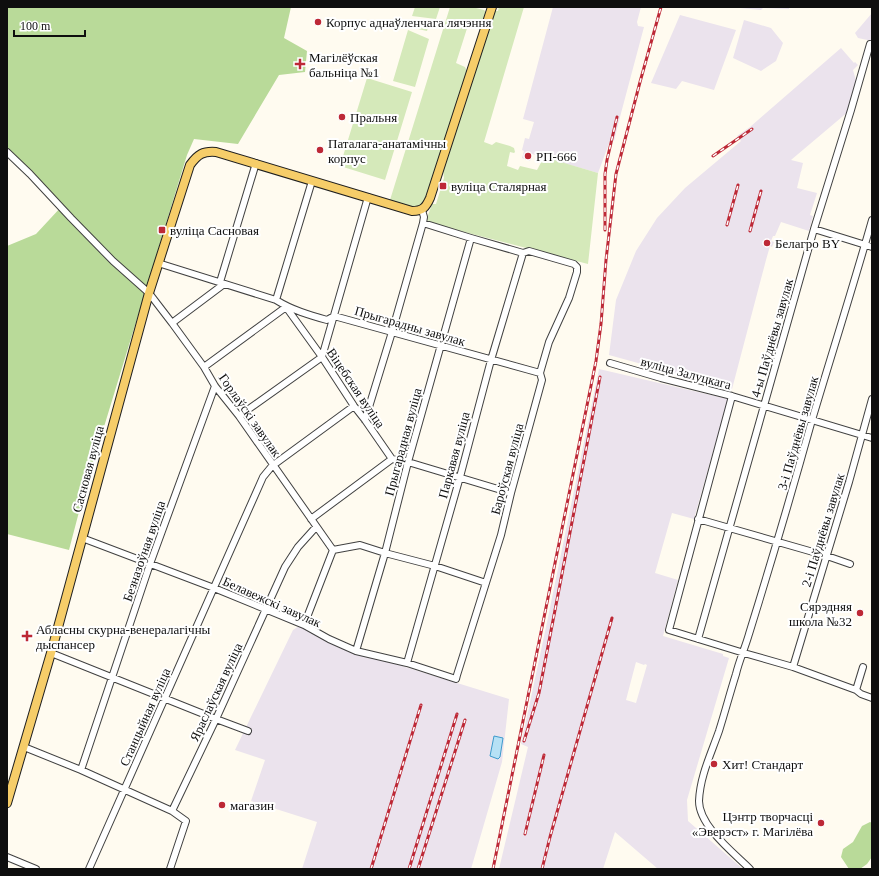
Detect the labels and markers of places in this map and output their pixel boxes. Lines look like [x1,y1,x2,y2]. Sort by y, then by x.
place label: Корпус аднаўленчага лячэння [326,15,491,30]
marker: Корпус аднаўленчага лячэння [313,17,323,27]
place label: Магілёўская бальніца №1 [309,50,379,80]
marker: Магілёўская бальніца №1 [294,58,306,70]
place label: Пральня [350,110,397,125]
marker: Пральня [337,112,347,122]
place label: Паталага-анатамічны корпус [328,136,446,166]
marker: Паталага-анатамічны корпус [315,145,325,155]
place label: РП-666 [536,149,577,164]
marker: РП-666 [523,151,533,161]
place label: вуліца Сталярная [451,179,547,194]
marker: вуліца Сталярная [438,181,448,191]
place label: вуліца Сасновая [170,223,259,238]
marker: вуліца Сасновая [157,225,167,235]
place label: Белагро BY [775,236,841,251]
marker: Белагро BY [762,238,772,248]
place label: Сярэдняя школа №32 [789,599,852,629]
marker: Сярэдняя школа №32 [855,608,865,618]
place label: Абласны скурна-венералагічны дыспансер [36,622,211,652]
marker: Абласны скурна-венералагічны дыспансер [21,630,33,642]
place label: Хит! Стандарт [722,757,803,772]
marker: Хит! Стандарт [709,759,719,769]
place label: магазин [230,798,274,813]
marker: магазин [217,800,227,810]
place label: Цэнтр творчасці «Эверэст» г. Магілёва [692,809,813,839]
marker: Цэнтр творчасці «Эверэст» г. Магілёва [816,818,826,828]

